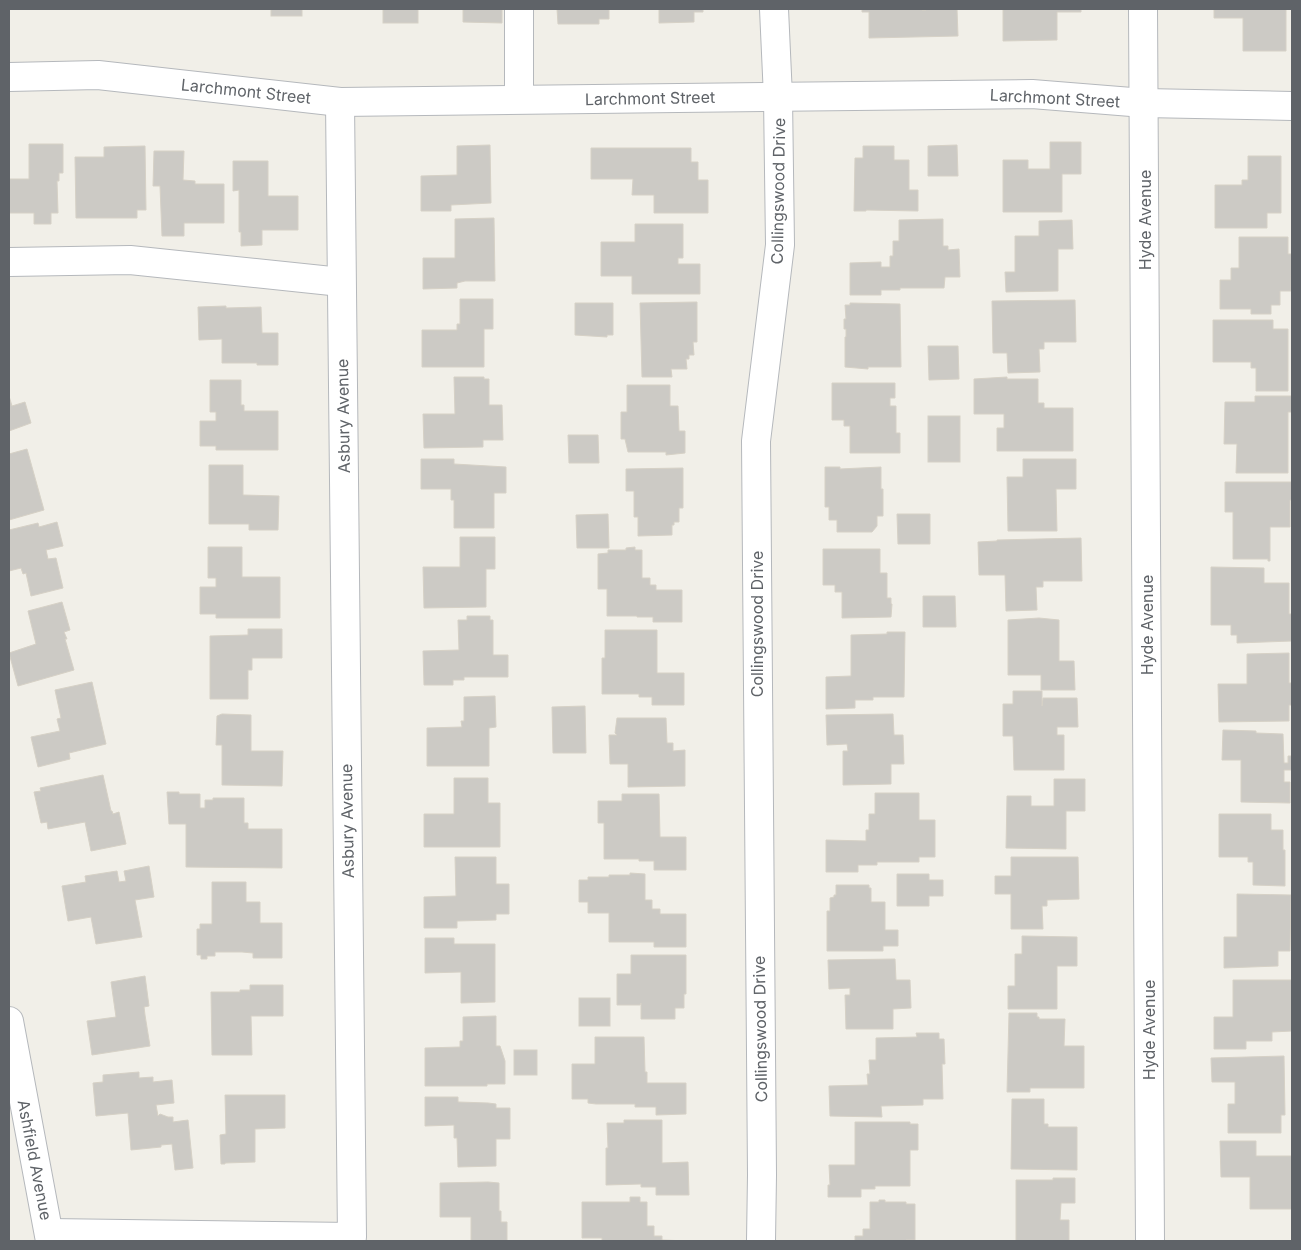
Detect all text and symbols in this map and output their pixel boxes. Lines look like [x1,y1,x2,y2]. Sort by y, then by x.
street label: Larchmont Street [180,74,312,108]
street label: Larchmont Street [989,85,1121,111]
street label: Larchmont Street [585,87,715,109]
street label: Collingswood Drive [767,118,789,264]
street label: Hyde Avenue [1135,170,1155,270]
street label: Asbury Avenue [332,358,354,474]
street label: Collingswood Drive [747,551,767,697]
street label: Hyde Avenue [1137,575,1157,675]
street label: Asbury Avenue [336,763,358,879]
street label: Collingswood Drive [749,956,771,1102]
street label: Hyde Avenue [1139,980,1159,1080]
street label: Ashfield Avenue [14,1098,56,1222]

